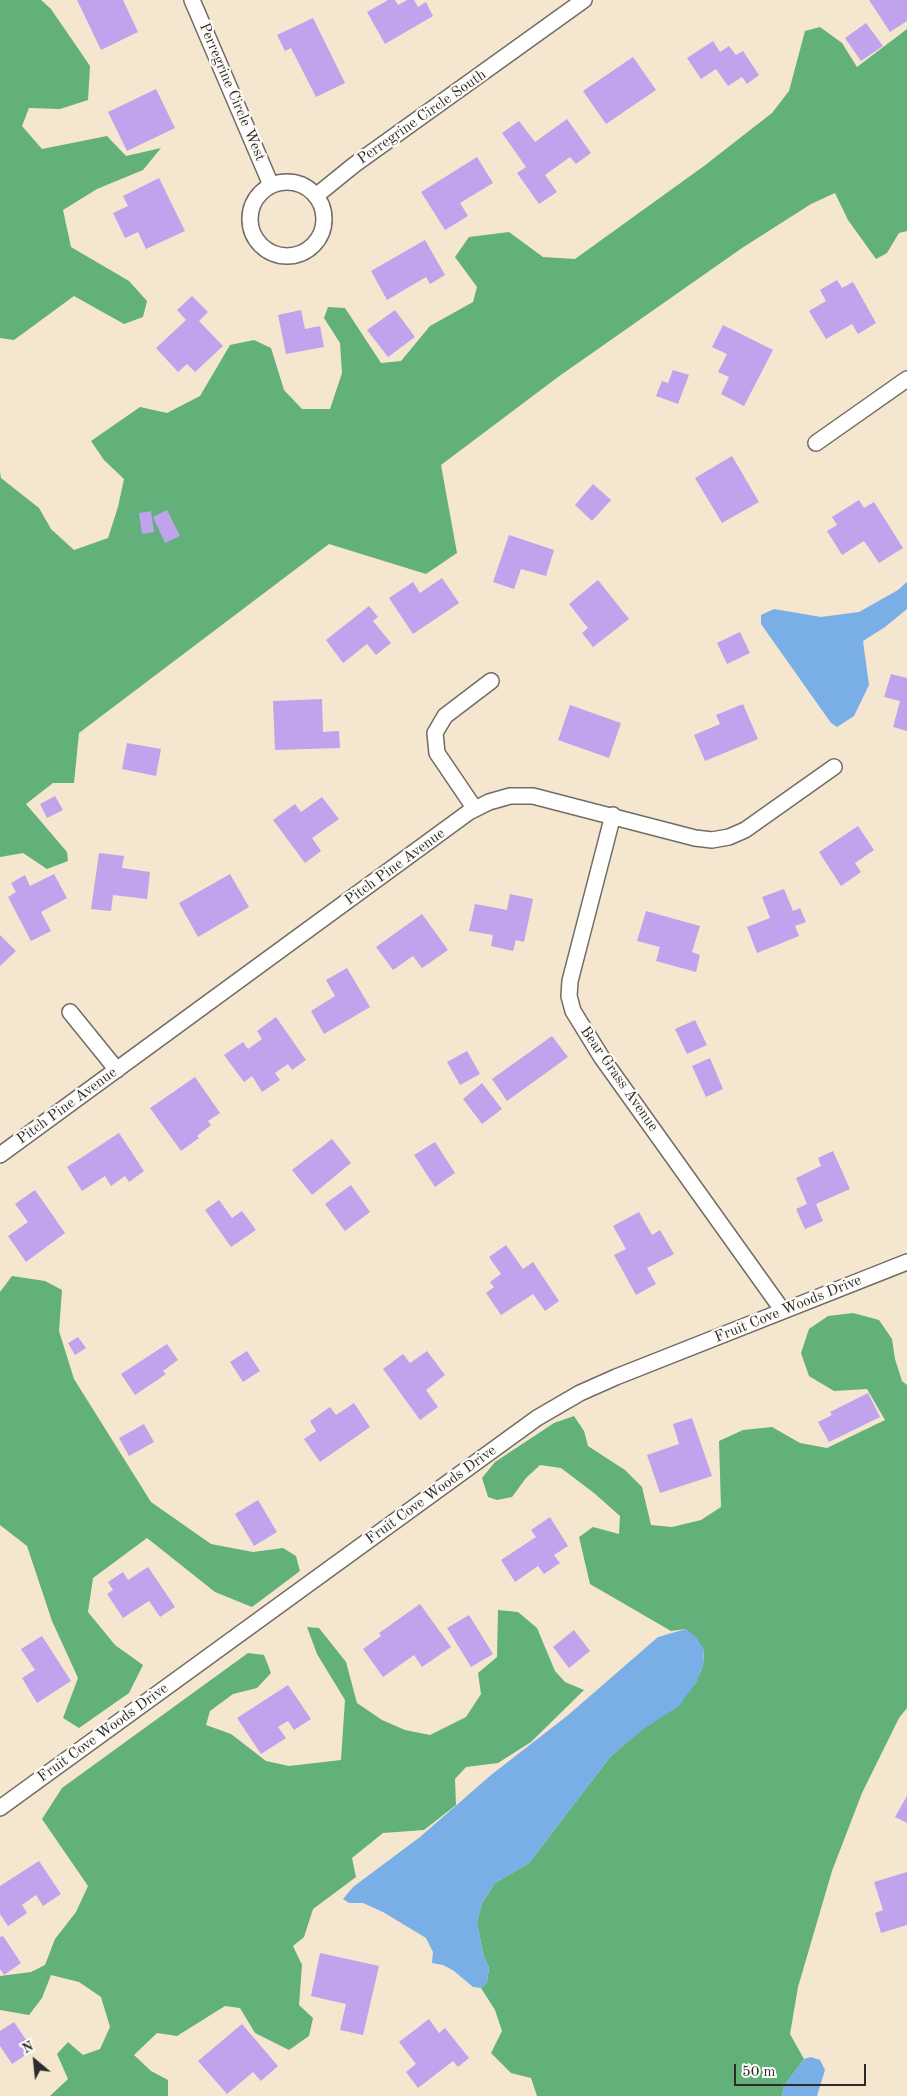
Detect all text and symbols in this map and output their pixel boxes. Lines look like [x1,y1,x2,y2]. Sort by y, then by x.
street label: Perregrine Circle West [195,20,269,164]
street label: Perregrine Circle South [354,66,490,168]
street label: Pitch Pine Avenue [341,825,449,909]
street label: Bear Grass Avenue [576,1023,662,1135]
street label: Pitch Pine Avenue [13,1064,121,1148]
street label: Fruit Cove Woods Drive [712,1271,864,1347]
street label: Fruit Cove Woods Drive [362,1442,500,1548]
street label: Fruit Cove Woods Drive [34,1680,172,1786]
north arrow [10,2036,60,2086]
text: N [20,2039,36,2056]
scale bar [737,2054,870,2086]
text: 50 m [742,2065,776,2080]

